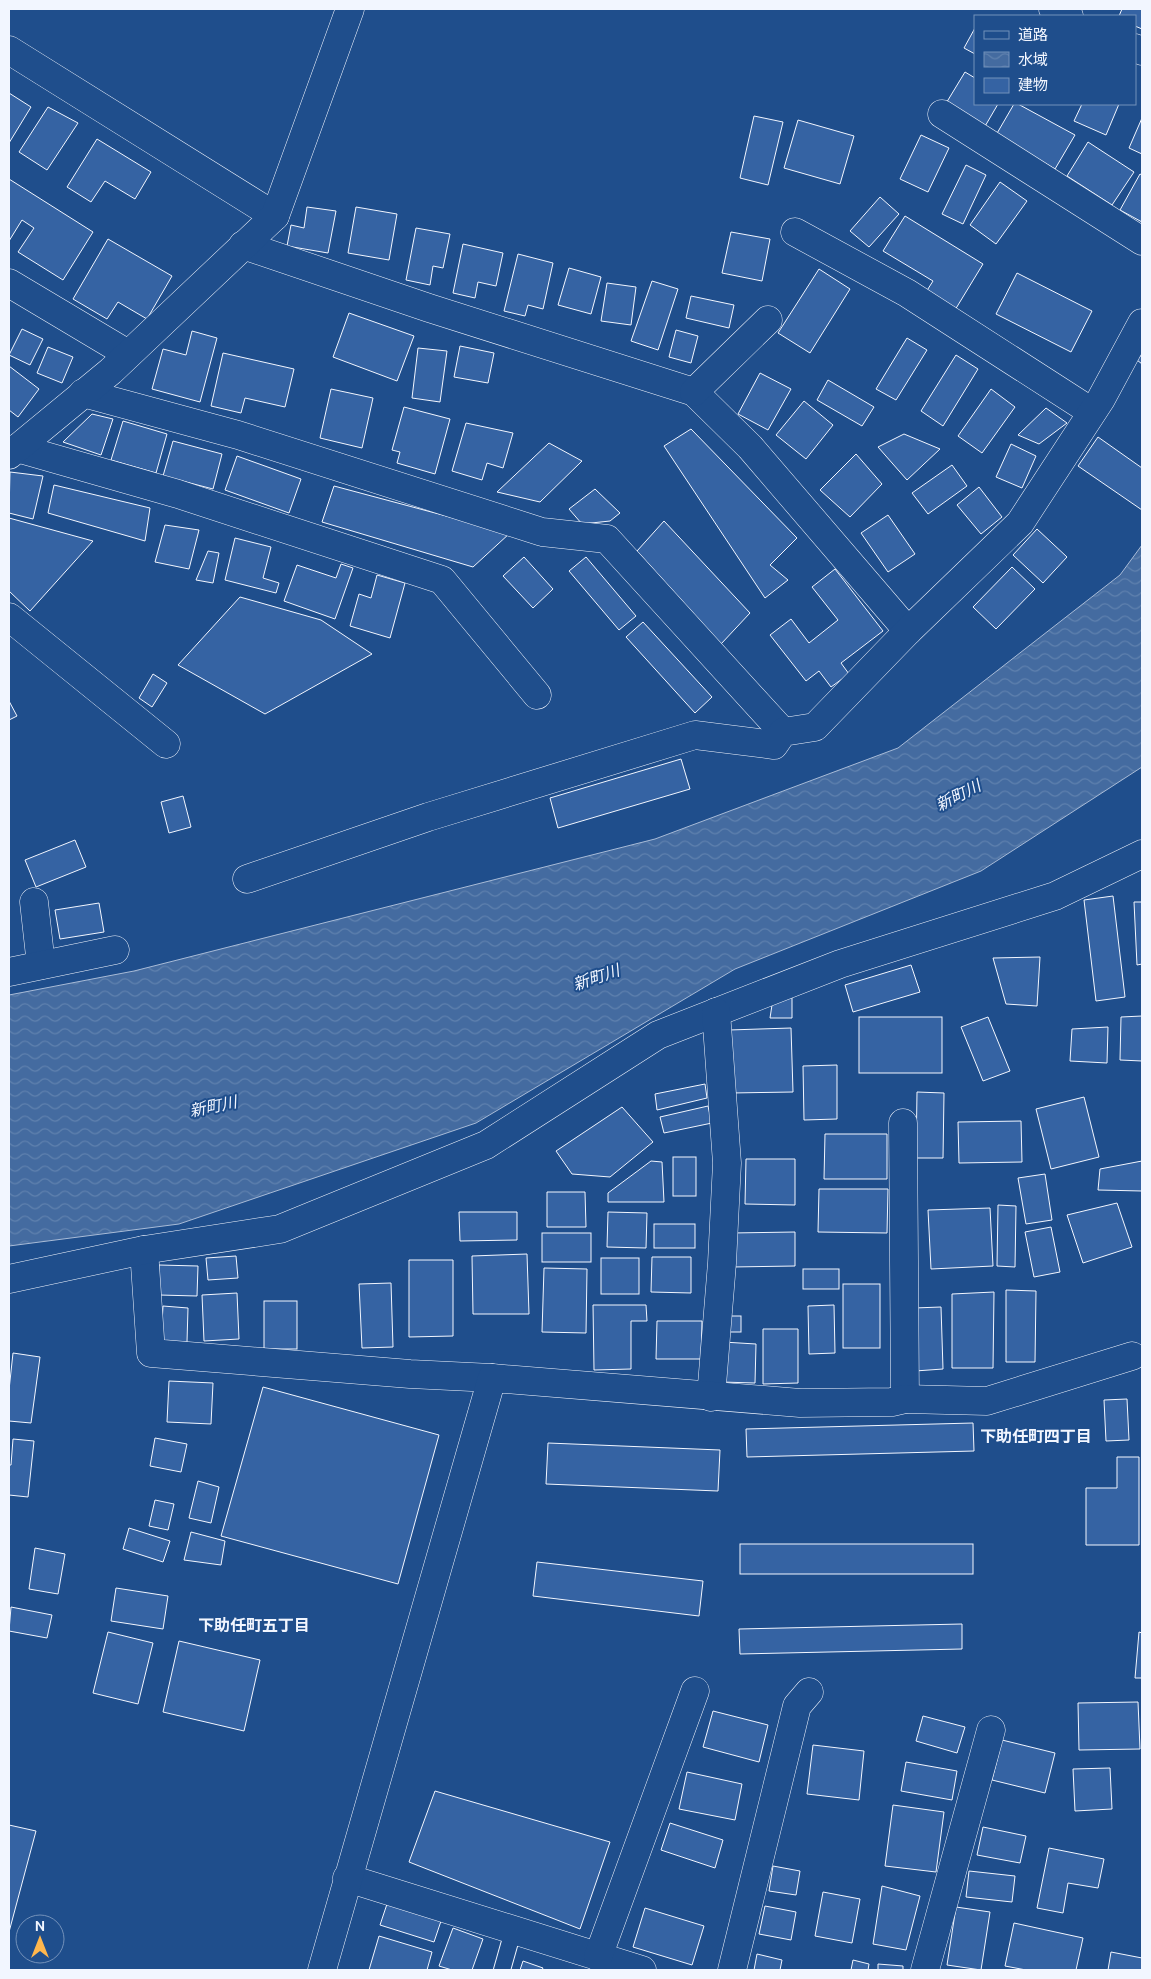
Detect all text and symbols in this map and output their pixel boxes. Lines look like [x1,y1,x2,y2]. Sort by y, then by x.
legend [974,15,1136,105]
text: 道路 [1018,26,1048,43]
text: 水域 [1018,51,1048,68]
text: 建物 [1018,76,1048,93]
water label: 新町川 [933,775,985,814]
water label: 新町川 [570,960,624,993]
water label: 新町川 [188,1092,240,1120]
district label: 下助任町四丁目 [980,1427,1092,1445]
district label: 下助任町五丁目 [198,1616,310,1634]
north arrow [15,1914,65,1964]
text: N [35,1918,45,1934]

